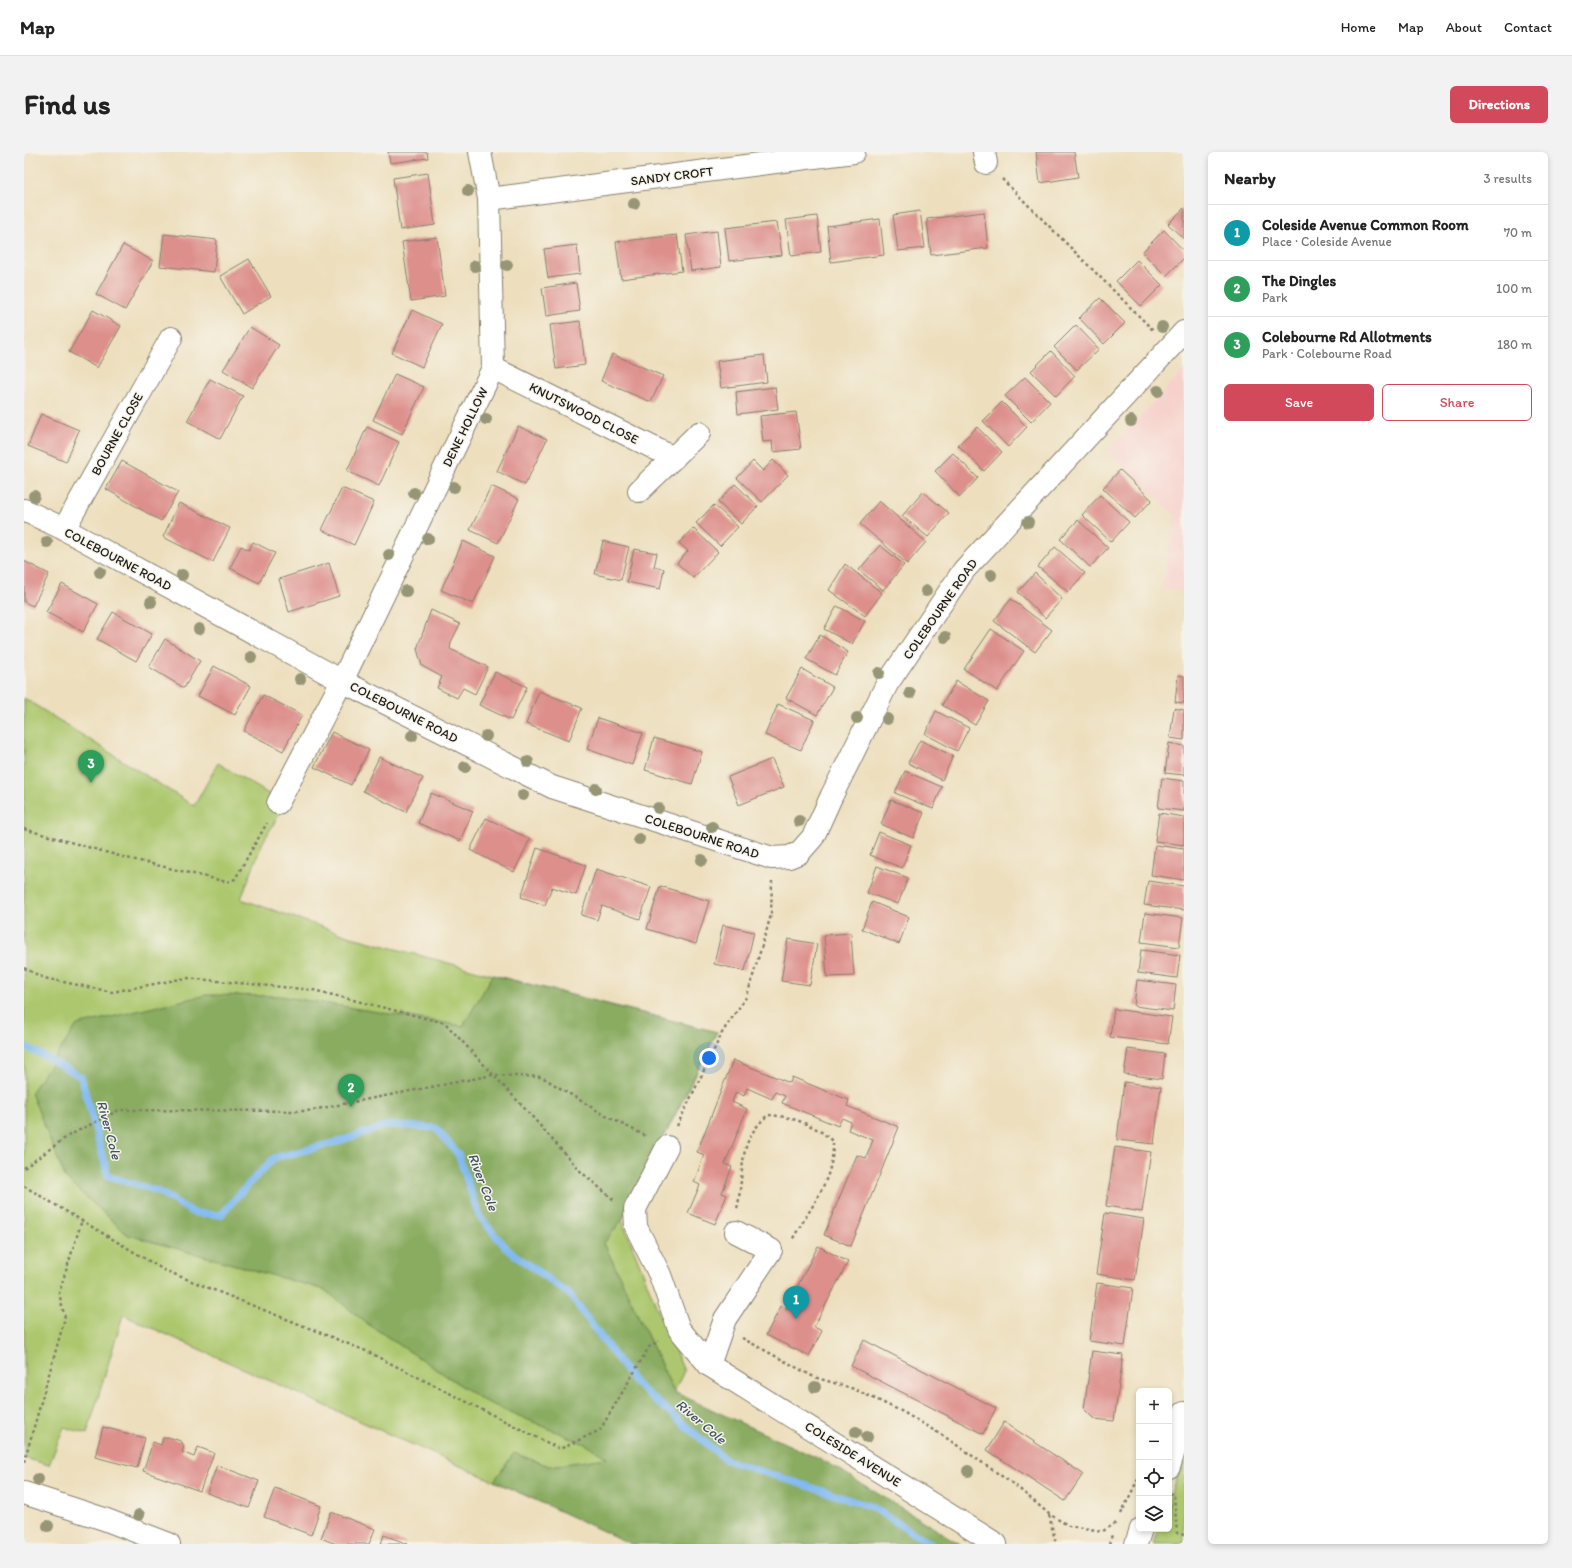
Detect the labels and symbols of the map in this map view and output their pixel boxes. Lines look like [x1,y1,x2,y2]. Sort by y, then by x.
street label: SANDY CROFT [630,163,715,189]
street label: KNUTSWOOD CLOSE [527,379,641,447]
street label: DENE HOLLOW [439,385,491,469]
street label: BOURNE CLOSE [88,390,146,478]
street label: COLEBOURNE ROAD [62,524,175,594]
street label: COLEBOURNE ROAD [900,556,981,662]
street label: COLEBOURNE ROAD [347,678,461,746]
pin: 3 [78,750,104,783]
street label: COLEBOURNE ROAD [643,810,761,862]
your location [699,1048,719,1068]
pin: 2 [338,1074,364,1107]
water label: River Cole [93,1099,125,1163]
water label: River Cole [464,1151,502,1214]
pin: 1 [783,1286,809,1319]
water label: River Cole [672,1396,731,1449]
street label: COLESIDE AVENUE [802,1418,904,1490]

